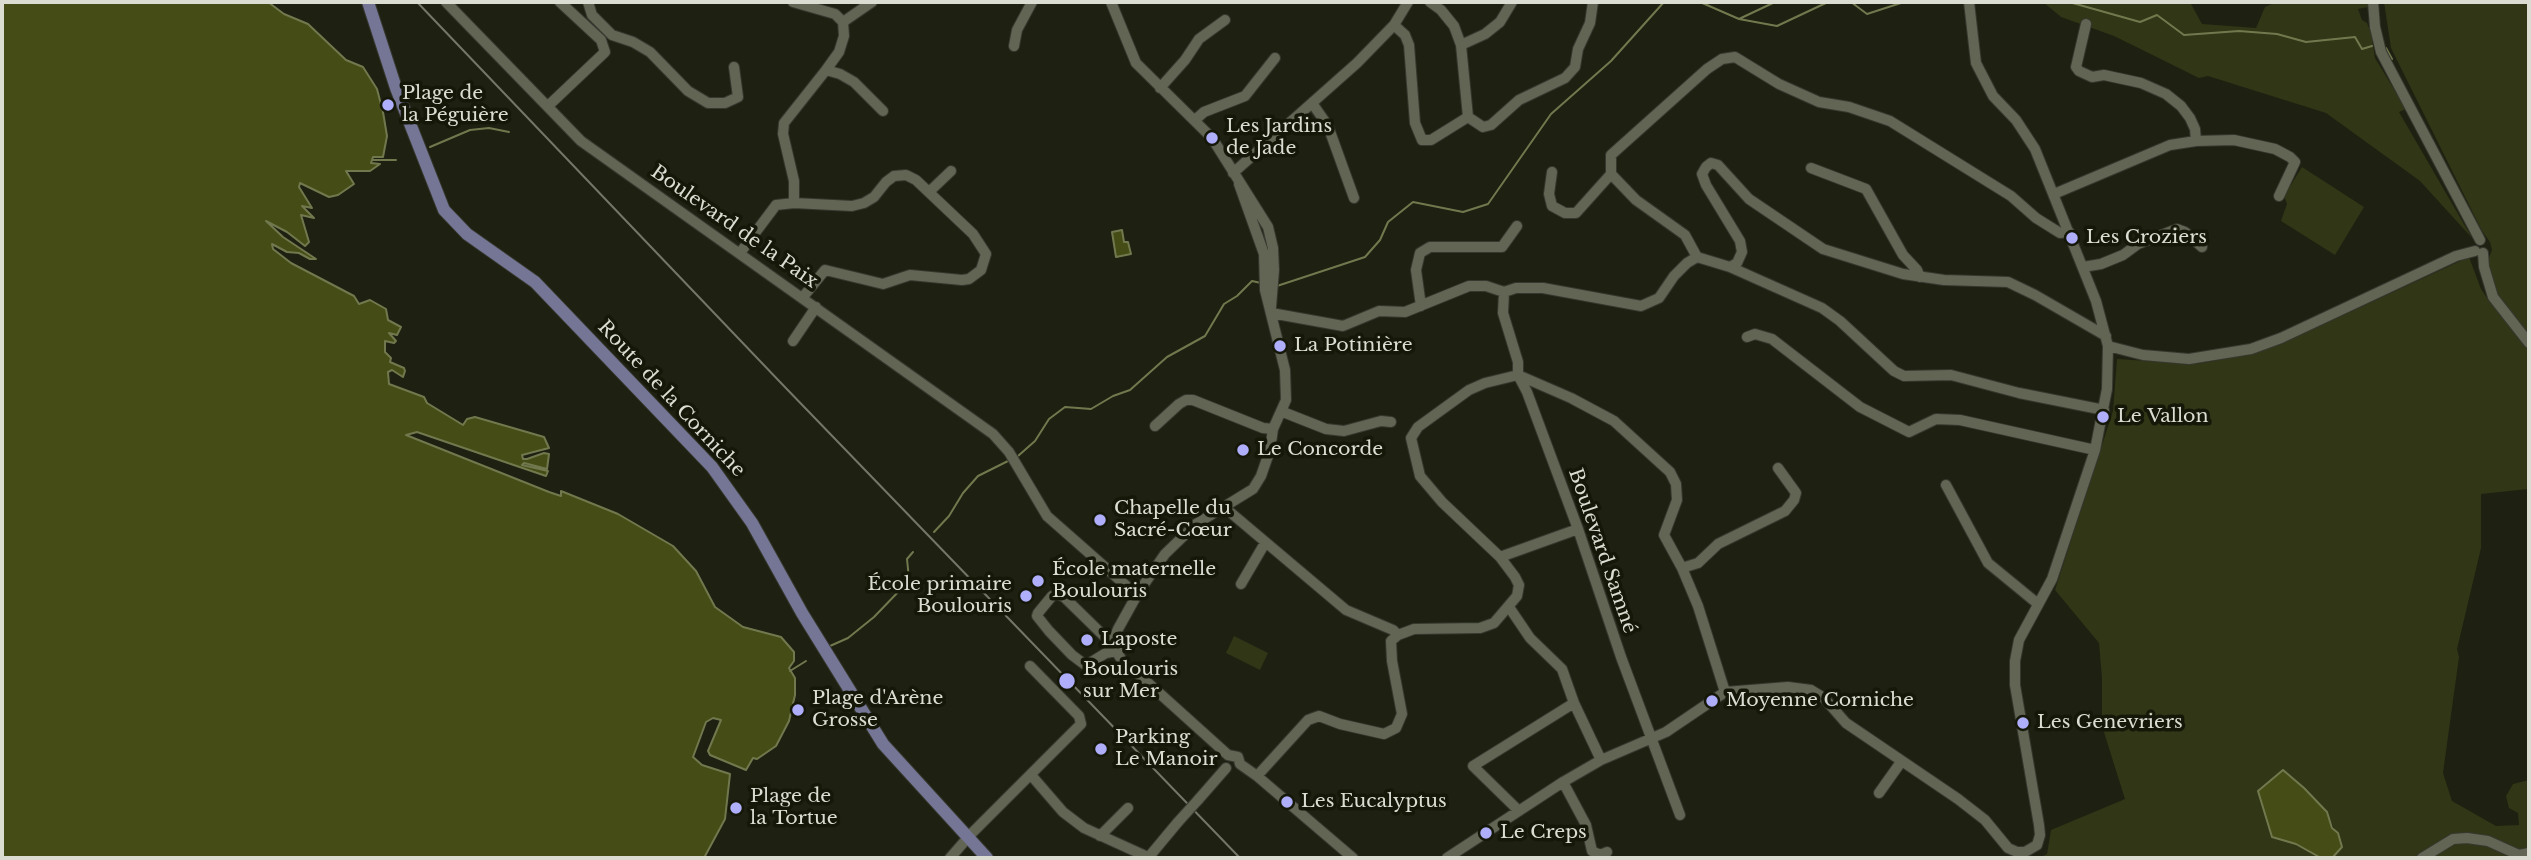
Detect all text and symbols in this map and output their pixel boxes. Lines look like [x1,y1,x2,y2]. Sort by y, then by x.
place label: Plage de la Péguière [402,83,509,127]
marker: Plage de la Péguière [380,97,396,113]
place label: Les Jardins de Jade [1226,116,1332,160]
marker: Les Jardins de Jade [1204,130,1220,146]
street label: Boulevard de la Paix [646,161,822,293]
place label: Les Croziers [2086,227,2207,249]
marker: Les Croziers [2064,230,2080,246]
street label: Route de la Corniche [593,316,749,482]
place label: La Potinière [1294,335,1413,357]
marker: La Potinière [1272,338,1288,354]
place label: Le Vallon [2117,406,2209,428]
marker: Le Vallon [2095,409,2111,425]
place label: Le Concorde [1257,439,1383,461]
marker: Le Concorde [1235,442,1251,458]
street label: Boulevard Samné [1563,466,1641,636]
place label: Chapelle du Sacré-Cœur [1114,498,1232,542]
marker: Chapelle du Sacré-Cœur [1092,512,1108,528]
place label: École maternelle Boulouris [1052,559,1216,603]
marker: École maternelle Boulouris [1030,573,1046,589]
place label: École primaire Boulouris [868,574,1012,618]
marker: École primaire Boulouris [1018,588,1034,604]
place label: Laposte [1101,629,1177,651]
marker: Laposte [1079,632,1095,648]
place label: Boulouris sur Mer [1083,659,1178,703]
marker: Boulouris sur Mer [1057,671,1077,691]
place label: Plage d'Arène Grosse [812,688,943,732]
place label: Moyenne Corniche [1726,690,1914,712]
marker: Moyenne Corniche [1704,693,1720,709]
marker: Plage d'Arène Grosse [790,702,806,718]
place label: Les Genevriers [2037,712,2183,734]
marker: Les Genevriers [2015,715,2031,731]
place label: Parking Le Manoir [1115,727,1217,771]
marker: Parking Le Manoir [1093,741,1109,757]
place label: Plage de la Tortue [750,786,838,830]
place label: Les Eucalyptus [1301,791,1447,813]
marker: Les Eucalyptus [1279,794,1295,810]
marker: Plage de la Tortue [728,800,744,816]
place label: Le Creps [1500,822,1587,844]
marker: Le Creps [1478,825,1494,841]

